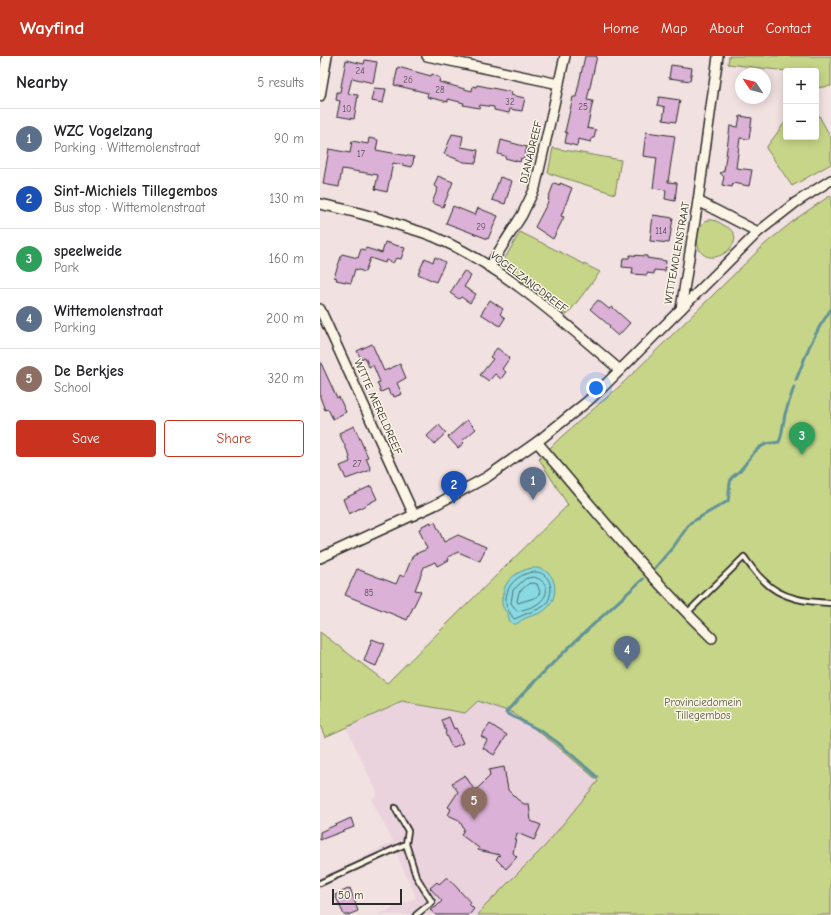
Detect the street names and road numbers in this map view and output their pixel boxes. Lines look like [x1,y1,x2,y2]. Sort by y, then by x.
street label: DIANADREEF [517,119,545,185]
street label: WITTEMOLENSTRAAT [662,200,692,305]
street label: VOGELZANGDREEF [488,249,571,316]
street label: WITTE MERELDREEF [351,357,405,458]

